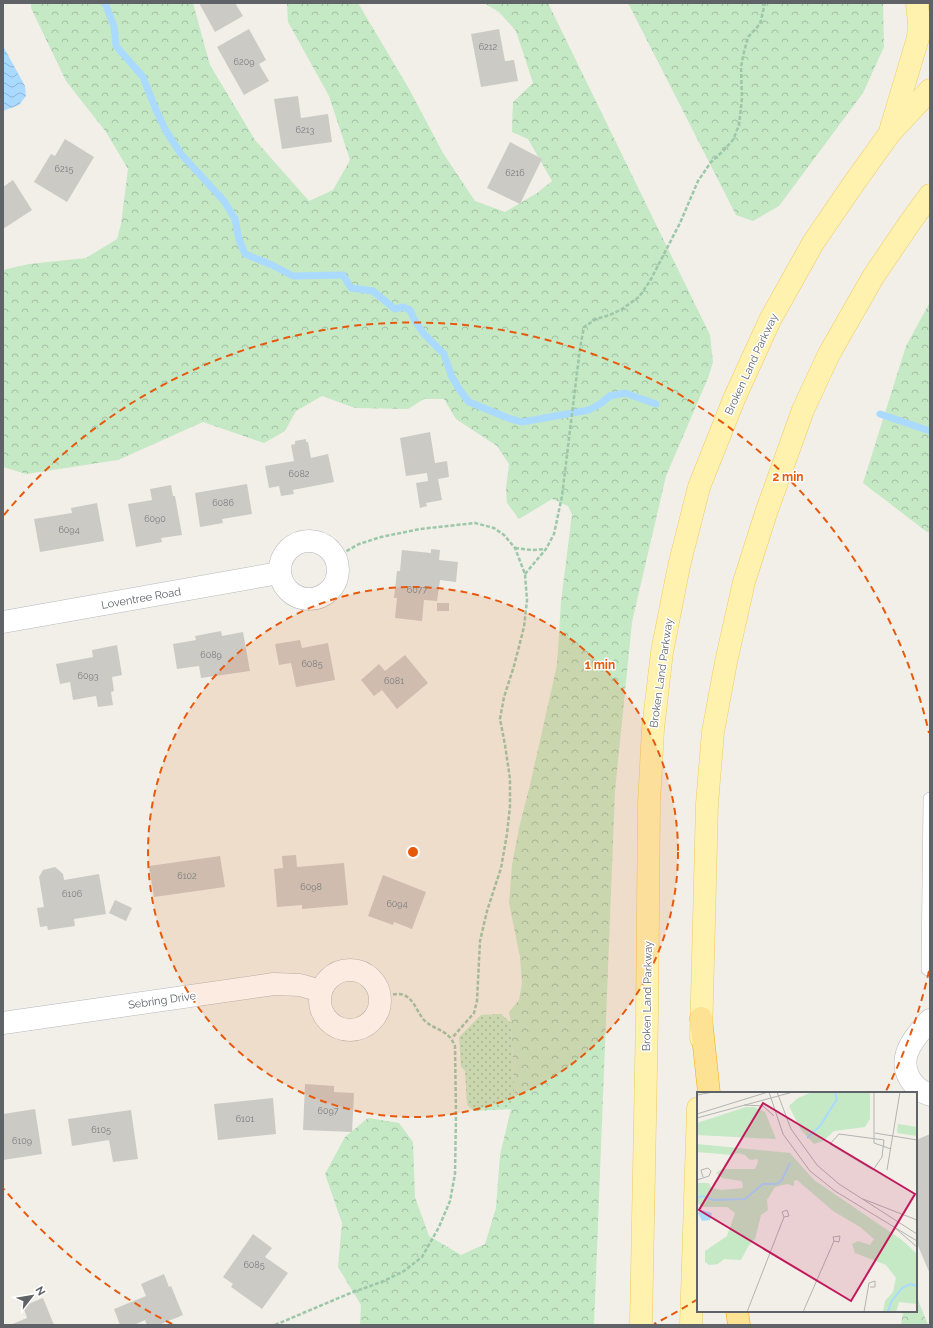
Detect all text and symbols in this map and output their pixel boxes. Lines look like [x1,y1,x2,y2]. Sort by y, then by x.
house number: 6212 [479,42,498,52]
house number: 6209 [234,57,254,67]
house number: 6213 [296,125,315,135]
house number: 6215 [55,164,74,174]
house number: 6216 [505,168,525,178]
street label: Broken Land Parkway [722,311,781,417]
house number: 6082 [289,469,310,479]
text: 2 min [772,470,804,484]
house number: 6086 [212,498,234,508]
house number: 6090 [144,514,166,524]
house number: 6094 [58,525,80,535]
street label: Loventree Road [100,585,182,612]
house number: 6077 [407,585,427,595]
street label: Broken Land Parkway [647,618,676,729]
house number: 6089 [200,650,222,660]
text: 1 min [585,658,615,672]
house number: 6085 [301,659,323,669]
house number: 6093 [77,671,99,681]
house number: 6081 [384,676,404,686]
centre of rings [406,845,420,859]
house number: 6102 [177,871,197,881]
house number: 6098 [300,882,322,892]
house number: 6106 [62,889,83,899]
house number: 6094 [386,899,408,909]
street label: Broken Land Parkway [640,941,655,1051]
street label: Sebring Drive [127,989,197,1012]
inset map [697,1092,917,1312]
house number: 6097 [318,1106,339,1116]
house number: 6101 [236,1114,254,1124]
house number: 6105 [91,1125,111,1135]
house number: 6109 [12,1136,32,1146]
house number: 6085 [243,1260,265,1270]
north arrow [12,1276,52,1316]
text: N [32,1284,48,1298]

